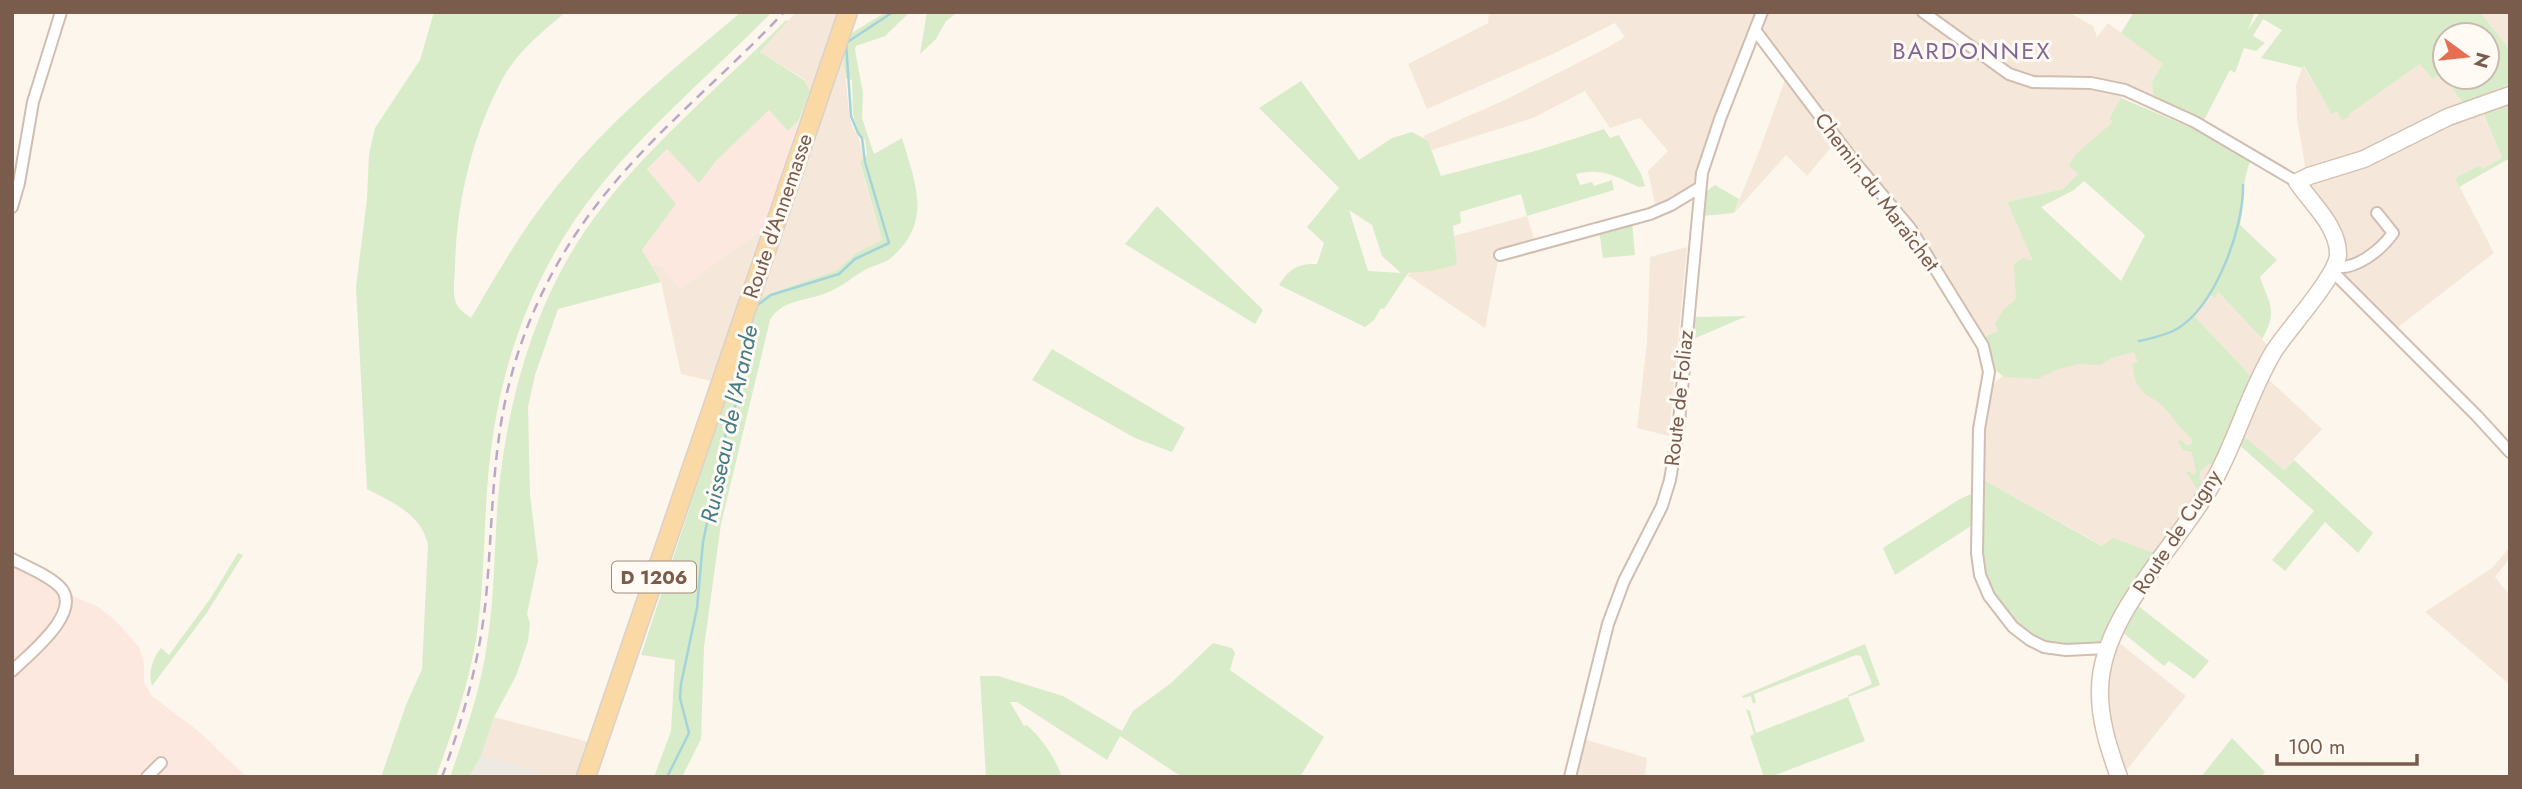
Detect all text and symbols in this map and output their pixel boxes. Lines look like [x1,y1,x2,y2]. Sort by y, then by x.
north arrow [2431,21,2501,91]
district label: BARDONNEX [1892,33,2052,68]
text: N [2467,49,2497,71]
street label: Chemin du Maraîchet [1807,107,1947,277]
street label: Route d'Annemasse [736,130,820,302]
water label: Ruisseau de l'Arande [691,322,767,526]
street label: Route de Foliaz [1657,328,1701,468]
street label: Route de Cugny [2125,463,2229,600]
road number: D 1206 [612,562,696,592]
scale bar [2277,722,2417,766]
text: 100 m [2288,732,2345,762]

